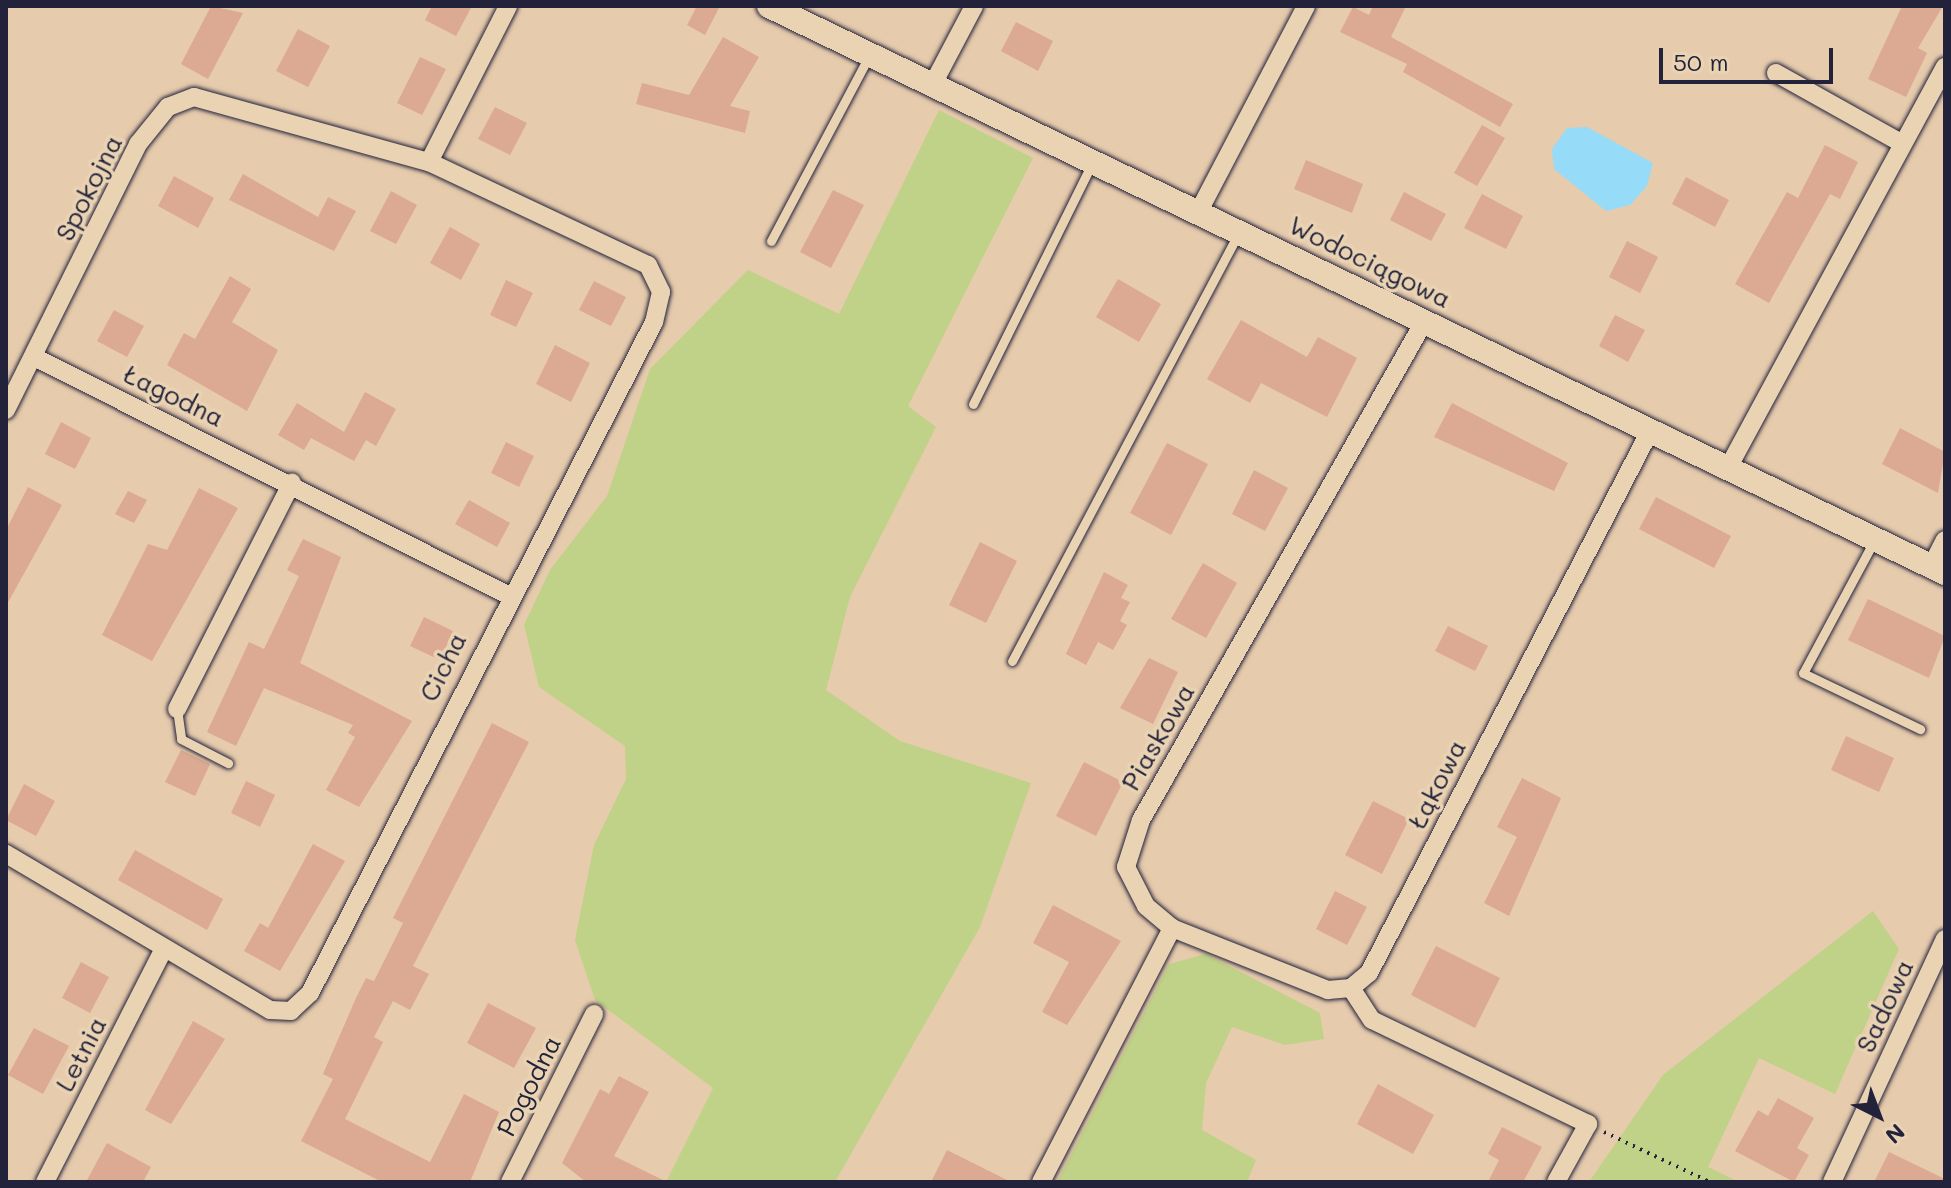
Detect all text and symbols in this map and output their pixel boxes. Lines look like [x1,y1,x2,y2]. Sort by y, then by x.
scale bar [1663,32,1837,82]
text: 50 m [1673,46,1729,77]
street label: Spokojna [49,130,129,246]
street label: Wodociągowa [1284,209,1456,315]
street label: Łagodna [119,358,229,434]
street label: Cicha [413,628,473,706]
street label: Piaskowa [1115,678,1201,796]
street label: Łąkowa [1401,734,1473,834]
street label: Sadowa [1850,954,1920,1058]
street label: Letnia [49,1011,113,1097]
street label: Pogodna [490,1030,568,1142]
north arrow [1839,1076,1919,1156]
text: N [1879,1118,1911,1151]

